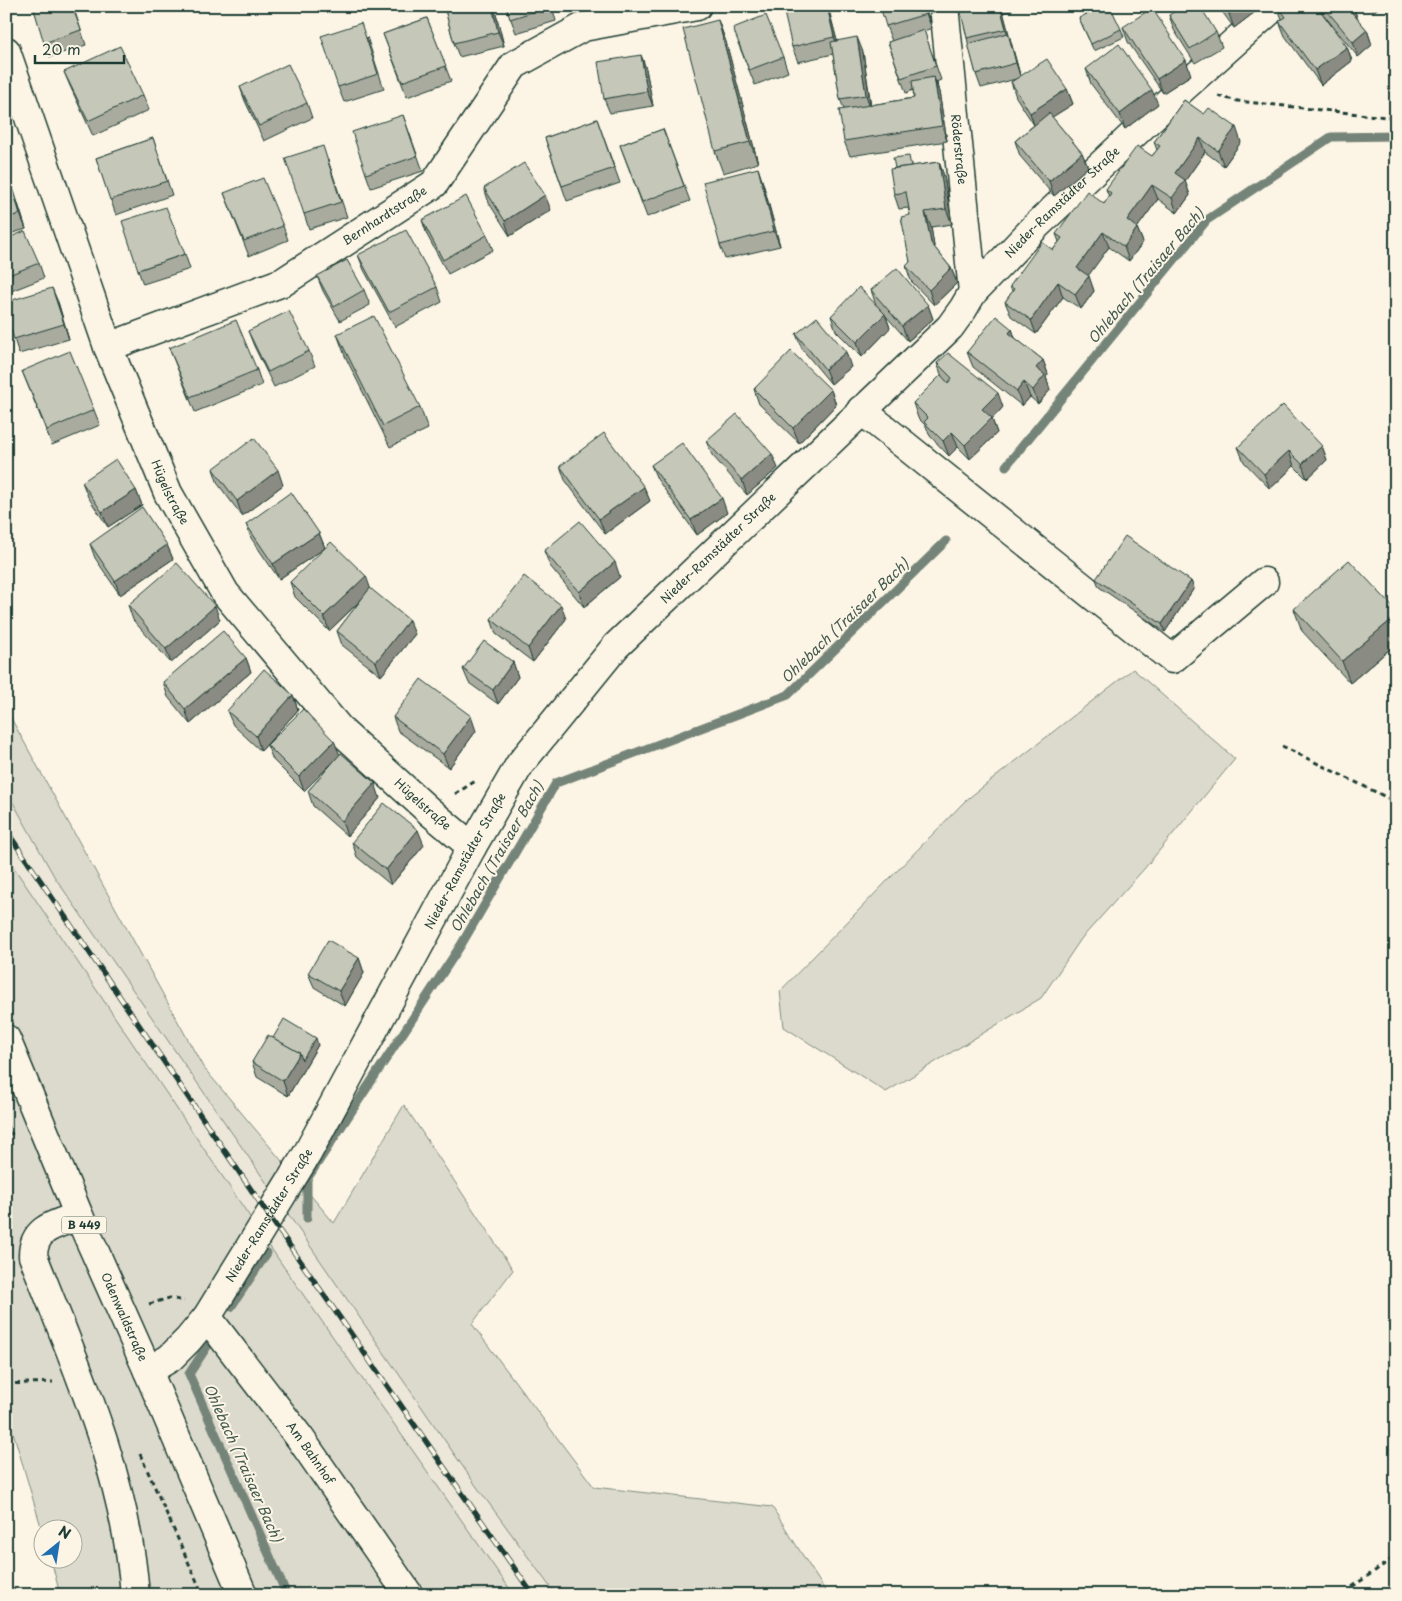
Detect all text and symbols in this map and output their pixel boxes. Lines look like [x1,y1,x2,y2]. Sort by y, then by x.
scale bar [35,32,124,64]
text: 20 m [42,37,81,60]
street label: Röderstraße [947,113,972,185]
street label: Nieder-Ramstädter Straße [1000,142,1123,261]
street label: Bernhardtstraße [338,181,430,249]
water label: Ohlebach (Traisaer Bach) [1083,202,1210,348]
street label: Hügelstraße [147,457,194,528]
street label: Nieder-Ramstädter Straße [656,488,779,607]
water label: Ohlebach (Traisaer Bach) [776,553,915,688]
street label: Hügelstraße [391,774,455,834]
water label: Ohlebach (Traisaer Bach) [445,776,549,936]
street label: Nieder-Ramstädter Straße [419,789,510,932]
street label: Nieder-Ramstädter Straße [221,1145,316,1285]
road number: B 449 [62,1216,106,1234]
street label: Odenwaldstraße [97,1269,153,1364]
water label: Ohlebach (Traisaer Bach) [199,1380,288,1547]
street label: Am Bahnhof [283,1418,340,1489]
north arrow [32,1518,82,1568]
text: N [55,1520,75,1544]

